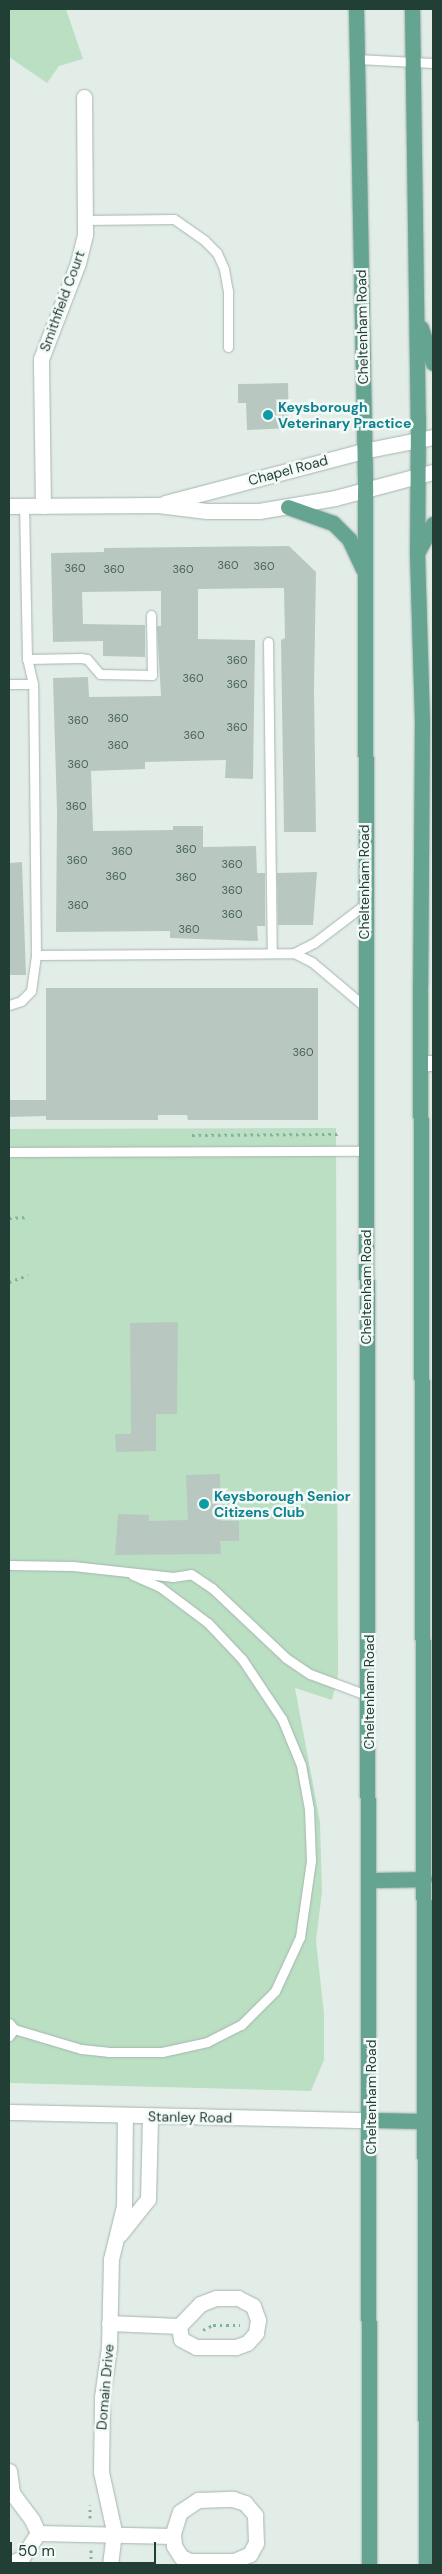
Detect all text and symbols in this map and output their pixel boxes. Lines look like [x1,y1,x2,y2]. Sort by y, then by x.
street label: Smithfield Court [36,248,88,354]
street label: Cheltenham Road [353,269,371,385]
place label: Keysborough Veterinary Practice [278,399,411,432]
marker: Keysborough Veterinary Practice [262,409,274,421]
street label: Chapel Road [246,451,330,489]
house number: 360 [218,558,238,572]
house number: 360 [254,559,274,573]
house number: 360 [65,561,85,575]
house number: 360 [104,562,124,576]
house number: 360 [173,562,193,576]
house number: 360 [227,653,247,667]
house number: 360 [183,671,203,685]
house number: 360 [227,677,247,691]
house number: 360 [108,711,128,725]
house number: 360 [68,713,88,727]
house number: 360 [227,720,247,734]
house number: 360 [184,728,204,742]
house number: 360 [108,738,128,752]
house number: 360 [68,757,88,771]
house number: 360 [66,799,86,813]
street label: Cheltenham Road [356,825,372,939]
house number: 360 [176,842,196,856]
house number: 360 [112,844,132,858]
house number: 360 [67,853,87,867]
house number: 360 [222,857,242,871]
house number: 360 [106,869,126,883]
house number: 360 [176,870,196,884]
house number: 360 [222,883,242,897]
house number: 360 [68,898,88,912]
house number: 360 [222,907,242,921]
house number: 360 [179,922,199,936]
house number: 360 [293,1045,313,1059]
street label: Cheltenham Road [358,1230,374,1344]
place label: Keysborough Senior Citizens Club [214,1488,351,1520]
marker: Keysborough Senior Citizens Club [198,1498,210,1510]
street label: Cheltenham Road [361,1635,377,1749]
street label: Cheltenham Road [363,2040,379,2154]
street label: Stanley Road [148,2108,232,2126]
street label: Domain Drive [93,2343,117,2431]
scale bar [12,2532,159,2564]
text: 50 m [18,2541,55,2561]

